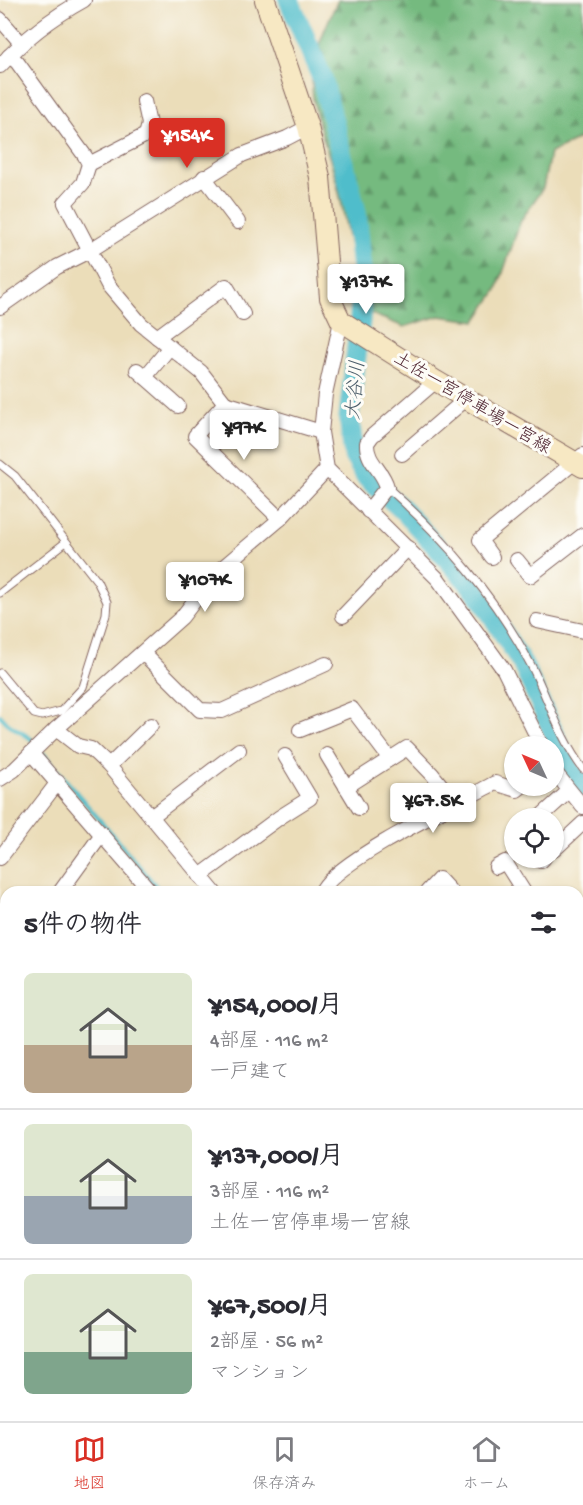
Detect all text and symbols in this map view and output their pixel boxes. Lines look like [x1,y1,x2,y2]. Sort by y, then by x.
pin: ¥154K [145,118,229,169]
text: ¥154K [163,126,211,149]
pin: ¥137K [324,264,408,315]
text: ¥137K [341,272,391,295]
street label: 土佐一宮停車場一宮線 [389,348,555,459]
water label: 大谷川 [342,359,372,421]
pin: ¥97K [208,410,280,461]
text: ¥97K [224,418,264,441]
pin: ¥107K [163,562,247,613]
text: ¥107K [180,570,230,593]
north arrow [504,736,564,796]
map controls [504,736,564,868]
pin: ¥67.5K [384,783,482,834]
text: ¥67.5K [404,791,462,814]
button: locate [504,808,564,868]
icon: filters [527,906,560,939]
text: 5件の物件 [24,912,142,943]
text: ¥154,000/月 [210,992,343,1023]
icon: home [72,997,144,1069]
text: 4部屋 · 116 m² [210,1031,328,1054]
text: 一戸建て [210,1062,290,1085]
text: ¥137,000/月 [210,1143,344,1174]
icon: home [72,1148,144,1220]
text: 3部屋 · 116 m² [210,1182,329,1205]
text: 土佐一宮停車場一宮線 [210,1213,410,1236]
text: ¥67,500/月 [210,1293,332,1324]
icon: home [72,1298,144,1370]
text: 2部屋 · 56 m² [210,1332,323,1355]
text: マンション [210,1363,309,1386]
tab: 地図 [73,1433,106,1495]
tab: 保存済み [252,1433,316,1495]
tab: ホーム [463,1433,510,1495]

